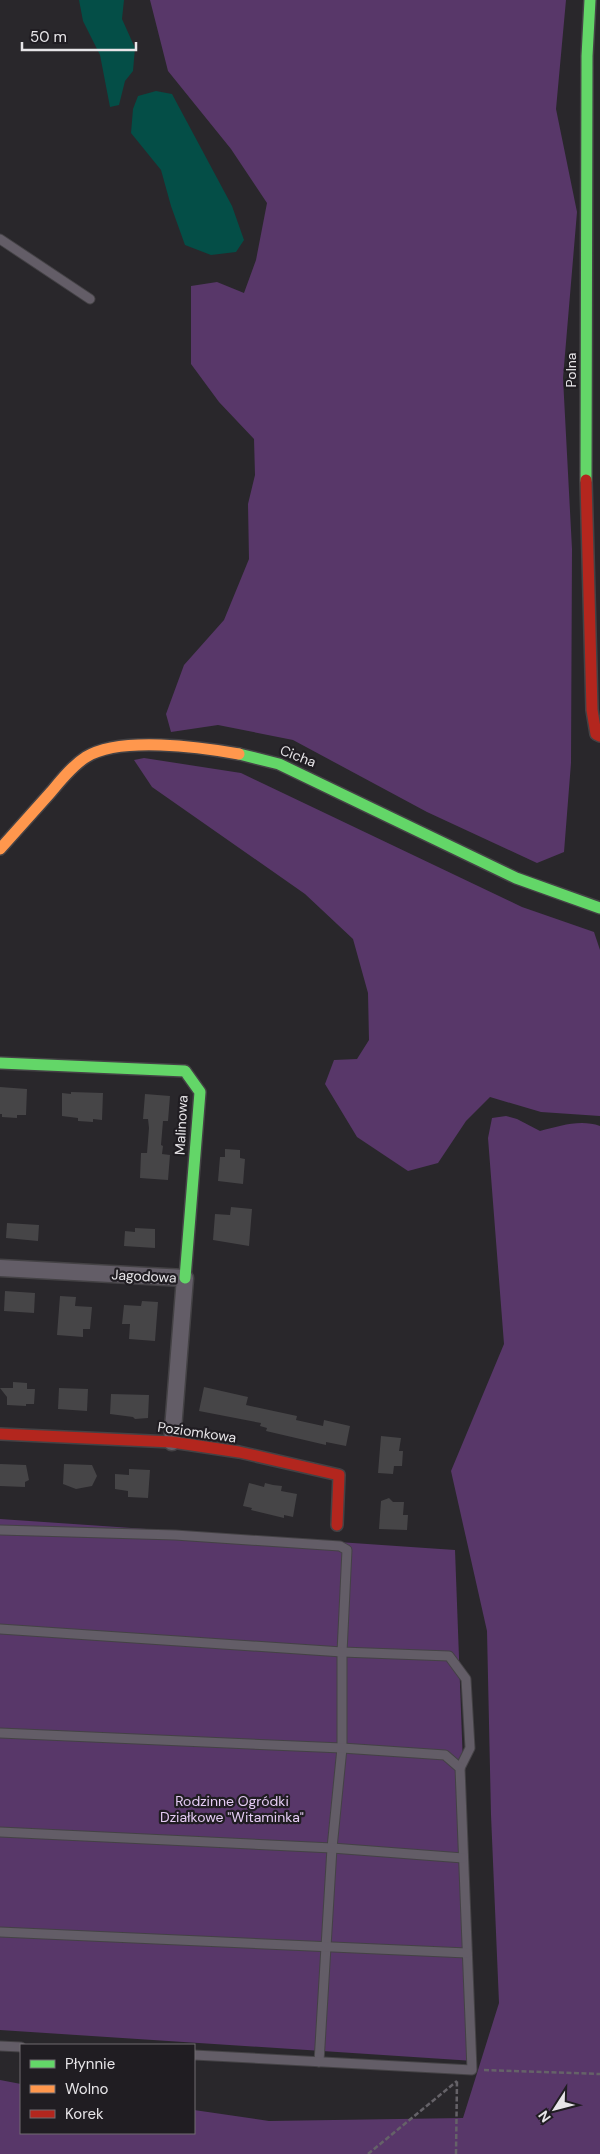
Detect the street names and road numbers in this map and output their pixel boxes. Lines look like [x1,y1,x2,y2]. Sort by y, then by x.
street label: Polna [562,353,580,387]
street label: Cicha [277,741,319,771]
street label: Malinowa [170,1095,192,1155]
street label: Jagodowa [111,1265,177,1287]
street label: Poziomkowa [157,1418,237,1446]

